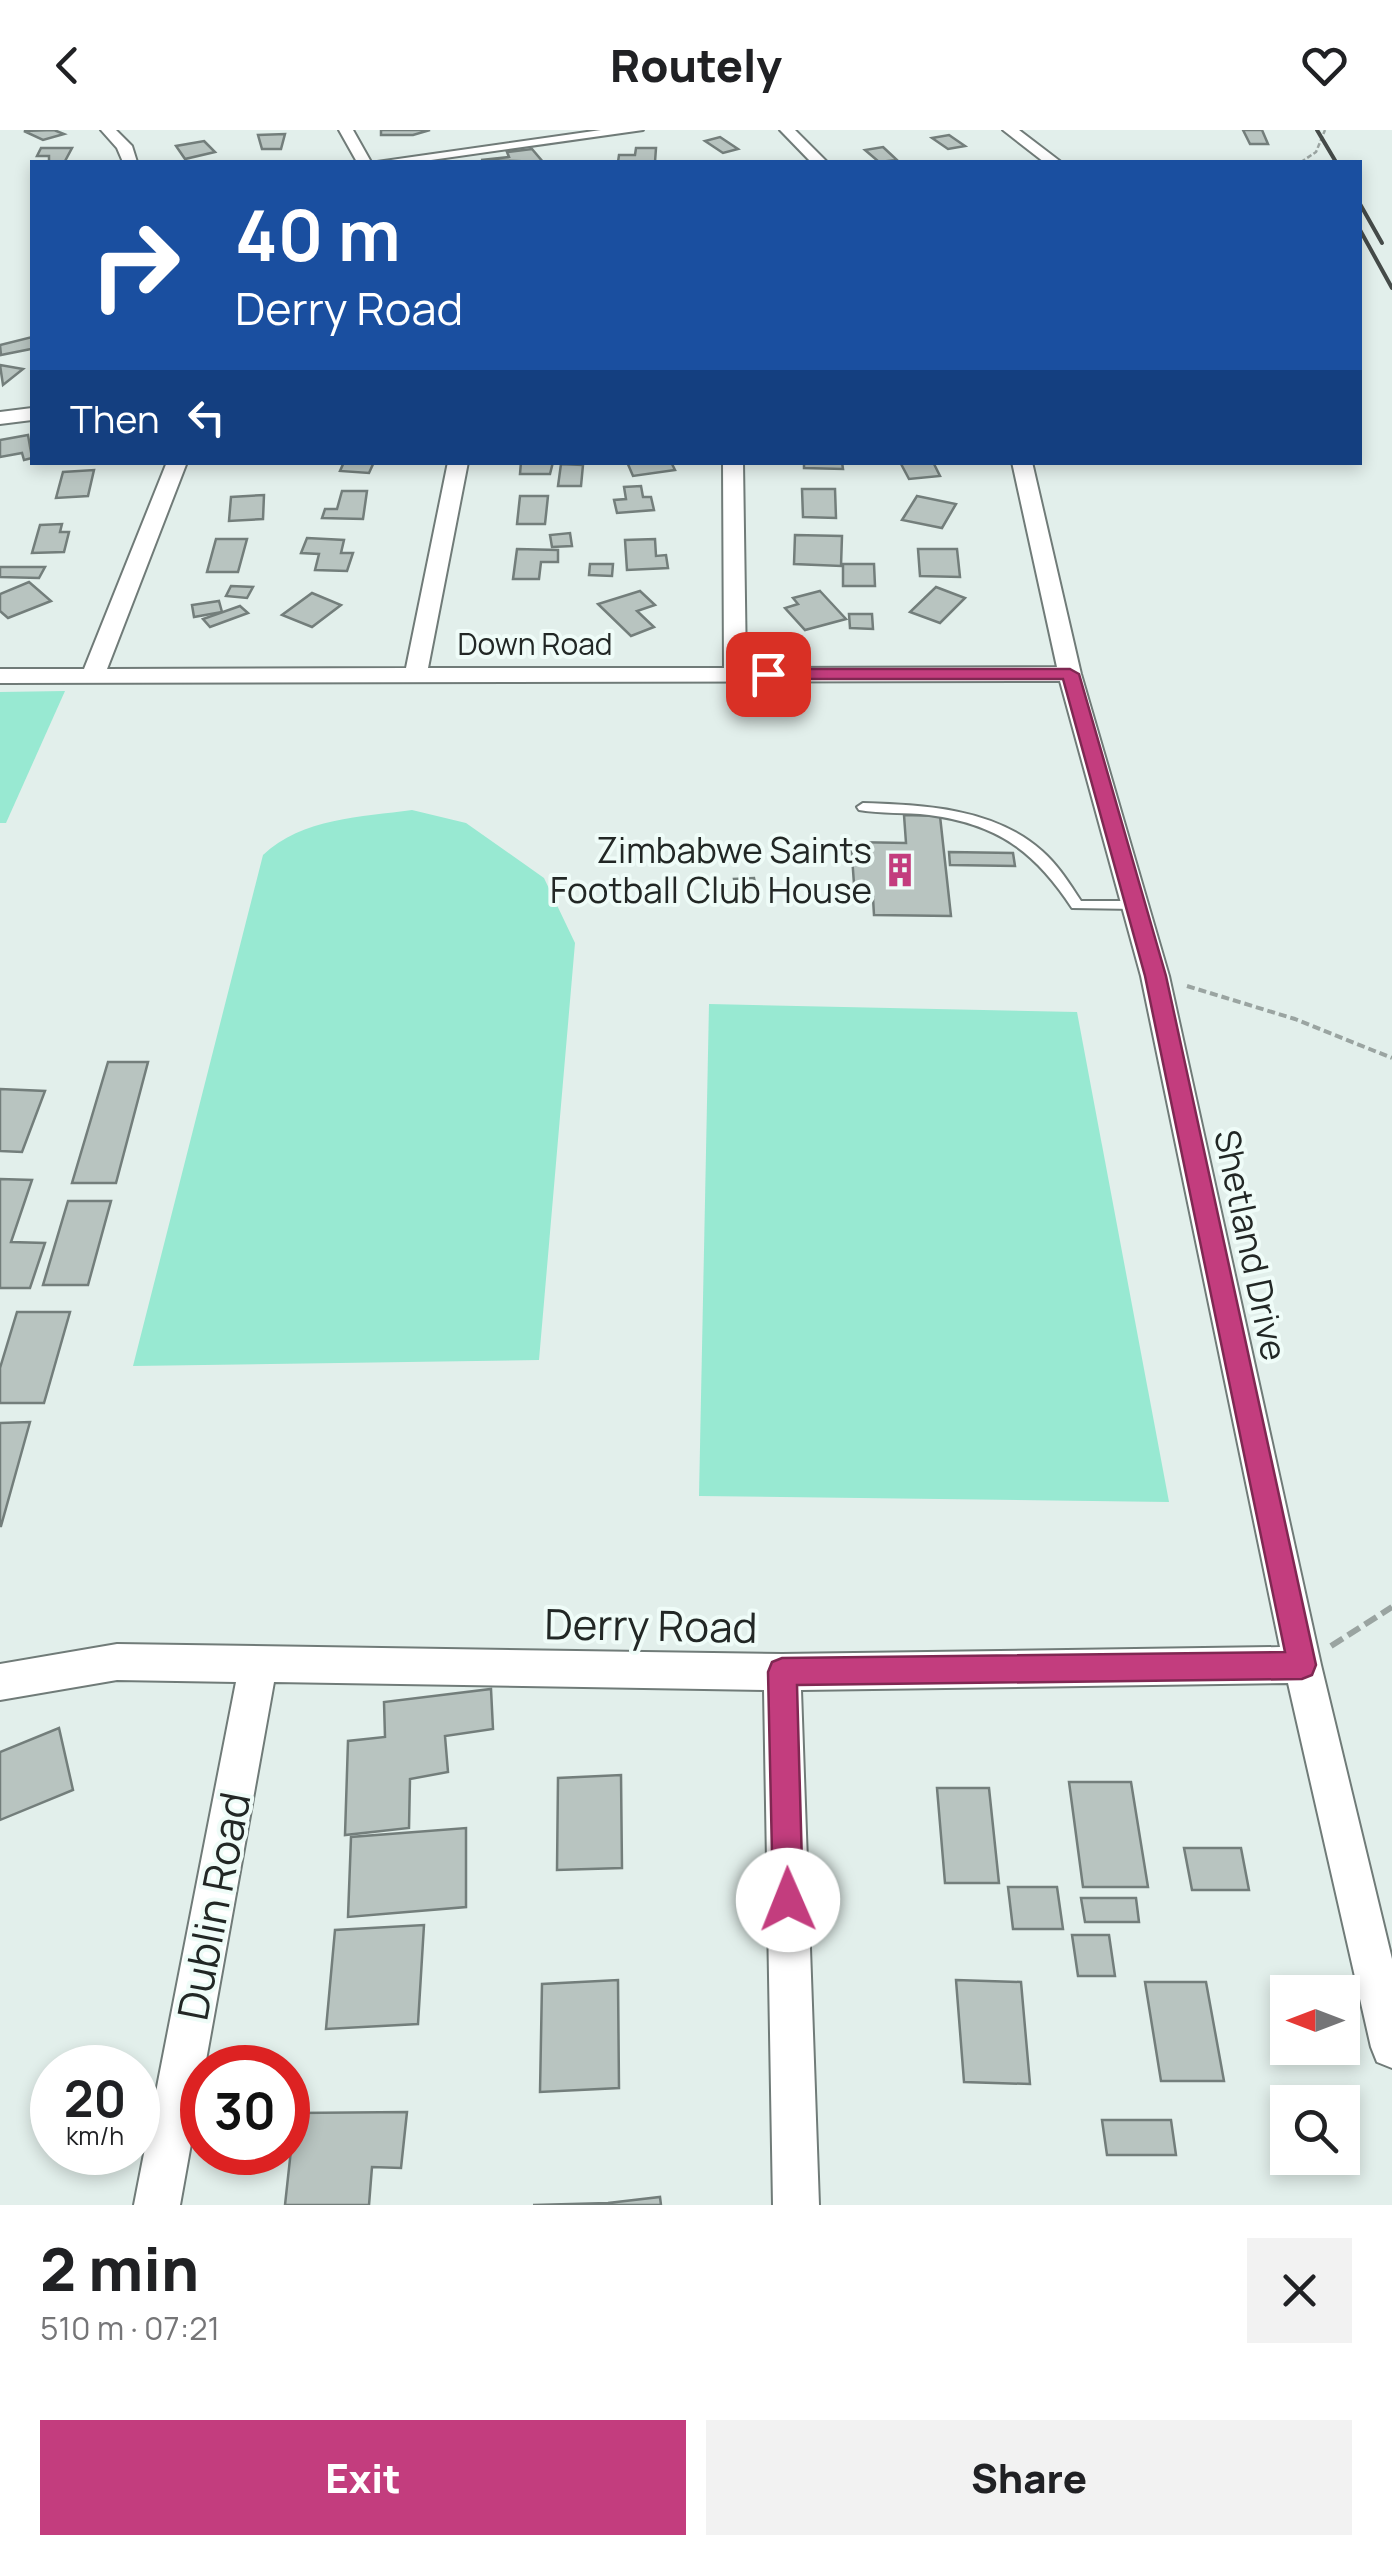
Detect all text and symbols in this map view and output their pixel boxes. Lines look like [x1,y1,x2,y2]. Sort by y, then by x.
text: Routely [610,34,782,96]
icon: back [40,38,95,93]
icon: heart [1297,38,1352,93]
text: 40 m [235,186,401,282]
icon: right [70,200,200,330]
text: Derry Road [235,277,463,339]
icon: left [179,390,234,445]
text: Then [70,392,159,444]
street label: Down Road [457,623,613,664]
pin [726,632,811,717]
icon: arrive [741,647,796,702]
place label: Zimbabwe Saints Football Club House [550,826,872,914]
building icon: Zimbabwe Saints Football Club House [881,851,919,889]
street label: Shetland Drive [1203,1125,1299,1365]
street label: Derry Road [544,1594,758,1656]
street label: Dublin Road [163,1787,263,2025]
position arrow [736,1848,840,1952]
north arrow [1270,1975,1360,2065]
map controls [1270,1975,1360,2175]
speed limit sign: 30 [180,2045,310,2175]
text: 20 [64,2064,126,2132]
button: search [1270,2085,1360,2175]
text: km/h [66,2118,124,2153]
text: 2 min [40,2227,199,2309]
button: close [1247,2238,1352,2343]
text: 510 m · 07:21 [40,2306,220,2350]
button: Exit [40,2420,686,2535]
button: Share [706,2420,1352,2535]

